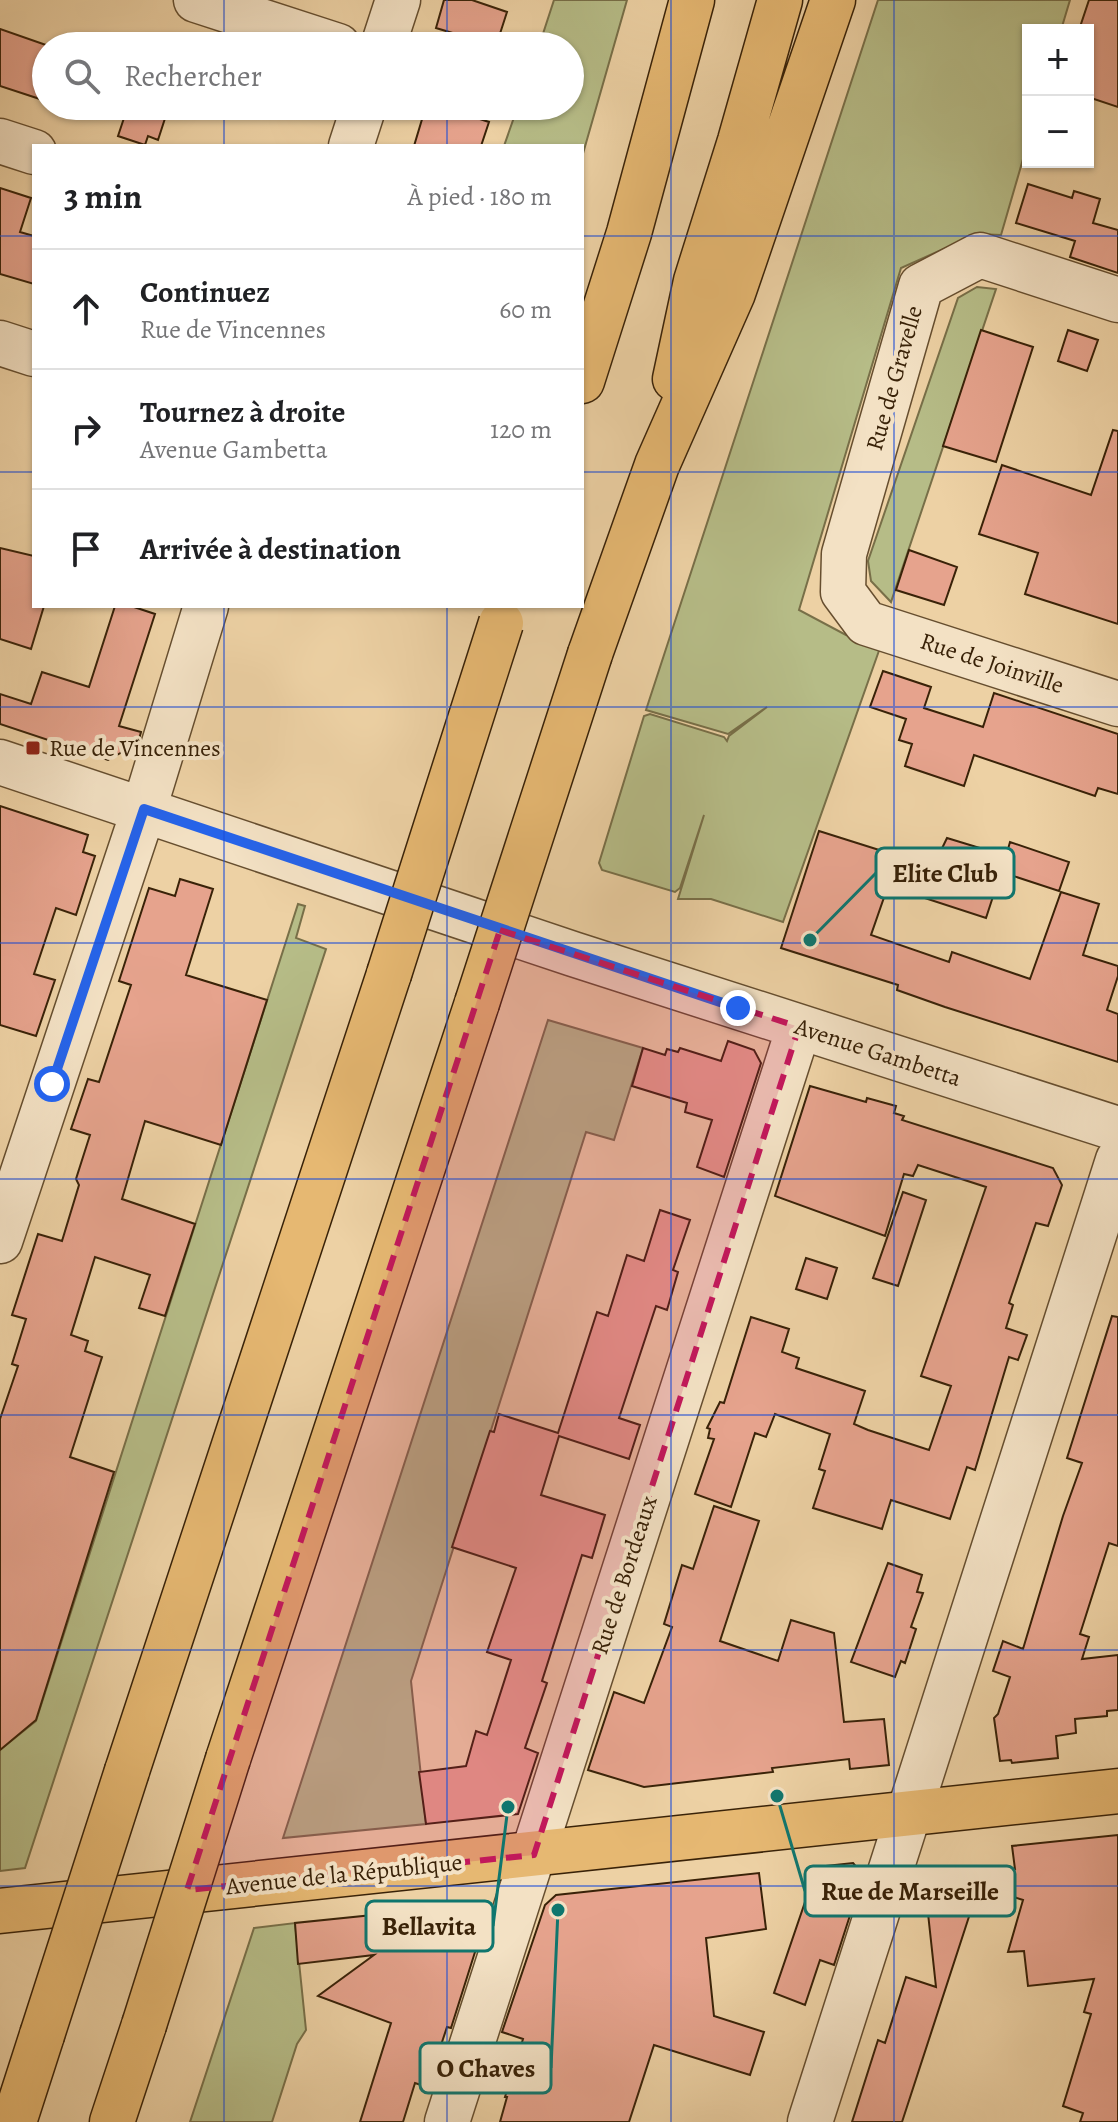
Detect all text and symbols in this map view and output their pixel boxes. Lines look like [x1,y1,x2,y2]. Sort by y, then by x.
map controls [1022,24,1094,168]
button: + [1022,24,1094,96]
search box [32,32,584,120]
icon: search [60,54,104,98]
text: Rechercher [124,56,262,96]
button: − [1022,96,1094,168]
text: 3 min [64,173,142,220]
text: À pied · 180 m [407,179,552,214]
text: Continuez [140,272,270,312]
icon: ahead [64,287,108,331]
text: 60 m [499,292,552,327]
street label: Rue de Gravelle [858,302,930,454]
text: Rue de Vincennes [140,312,326,347]
text: Tournez à droite [140,392,345,432]
icon: right [64,407,108,451]
text: 120 m [490,412,552,447]
text: Avenue Gambetta [140,432,328,467]
icon: arrive [64,527,108,571]
text: Arrivée à destination [140,529,401,569]
street label: Rue de Joinville [916,625,1068,701]
place label: Rue de Vincennes [49,732,221,764]
marker: Rue de Vincennes [24,739,42,757]
callout: Elite Club [876,848,1014,898]
text: Elite Club [892,856,998,891]
route end [720,990,756,1026]
street label: Avenue Gambetta [790,1010,966,1094]
route start [34,1066,70,1102]
street label: Rue de Bordeaux [583,1491,665,1658]
street label: Avenue de la République [223,1846,464,1902]
callout: Rue de Marseille [805,1866,1015,1916]
text: Rue de Marseille [821,1874,999,1909]
callout: Bellavita [366,1901,493,1951]
text: Bellavita [382,1909,477,1944]
callout: O Chaves [420,2043,551,2093]
text: O Chaves [437,2051,535,2086]

